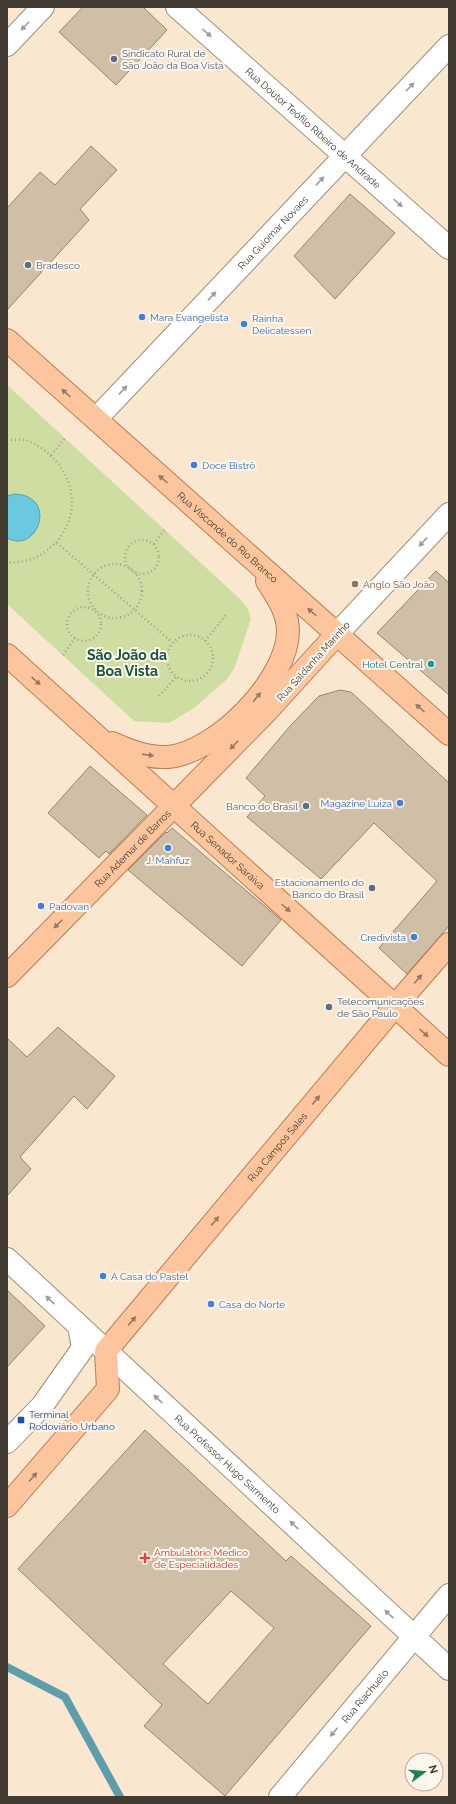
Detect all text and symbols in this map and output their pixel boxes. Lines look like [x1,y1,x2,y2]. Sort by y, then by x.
one-way arrow [20,21,30,31]
one-way arrow [202,28,211,37]
place label: Sindicato Rural de São João da Boa Vista [122,48,223,71]
marker: Sindicato Rural de São João da Boa Vista [109,54,119,64]
street label: Rua Doutor Teófilo Ribeiro de Andrade [243,65,383,191]
one-way arrow [405,82,414,92]
one-way arrow [315,176,325,186]
street label: Rua Guiomar Novaes [236,194,310,272]
one-way arrow [393,198,403,208]
marker: Bradesco [23,260,33,270]
place label: Bradesco [36,260,80,271]
one-way arrow [207,291,216,301]
marker: Mara Evangelista [137,312,147,322]
place label: Mara Evangelista [150,312,229,323]
place label: Rainha Delicatessen [252,313,311,336]
marker: Rainha Delicatessen [239,319,249,329]
one-way arrow [118,385,127,395]
one-way arrow [61,388,72,397]
marker: Doce Bistrô [189,460,199,470]
place label: Doce Bistrô [202,460,255,471]
one-way arrow [159,475,168,484]
street label: Rua Visconde do Rio Branco [175,490,280,585]
one-way arrow [418,537,427,547]
marker: Anglo São João [350,579,360,589]
place label: Anglo São João [363,579,435,590]
one-way arrow [307,608,318,617]
street label: Rua Saldanha Marinho [275,619,352,703]
district label: São João da Boa Vista [87,647,167,679]
place label: Hotel Central [362,659,423,670]
marker: Hotel Central [426,659,436,669]
one-way arrow [31,676,41,686]
one-way arrow [252,692,261,703]
one-way arrow [415,704,425,713]
one-way arrow [229,740,239,750]
one-way arrow [142,752,154,758]
place label: Magazine Luiza [321,798,392,809]
marker: Magazine Luiza [395,798,405,808]
place label: Banco do Brasil [226,801,298,812]
marker: Banco do Brasil [301,801,311,811]
street label: Rua Ademar de Barros [92,808,173,889]
street label: Rua Senador Saraiva [189,819,267,891]
marker: J. Mahfuz [163,843,173,853]
place label: J. Mahfuz [146,855,190,866]
place label: Estacionamento do Banco do Brasil [275,877,364,900]
marker: Estacionamento do Banco do Brasil [367,883,377,893]
marker: Padovan [36,901,46,911]
place label: Padovan [49,901,89,912]
one-way arrow [281,903,291,912]
one-way arrow [53,919,63,929]
place label: Credivista [360,932,406,943]
marker: Credivista [409,932,419,942]
one-way arrow [413,975,422,984]
place label: Telecomunicações de São Paulo [337,996,424,1019]
marker: Telecomunicações de São Paulo [324,1002,334,1012]
one-way arrow [419,1028,429,1037]
one-way arrow [312,1095,321,1106]
street label: Rua Campos Sales [245,1110,310,1184]
one-way arrow [210,1216,219,1227]
marker: A Casa do Pastel [98,1271,108,1281]
place label: A Casa do Pastel [111,1271,188,1282]
one-way arrow [45,1295,55,1305]
marker: Casa do Norte [206,1299,216,1309]
place label: Casa do Norte [219,1299,285,1310]
one-way arrow [127,1316,136,1327]
one-way arrow [153,1394,163,1404]
place label: Terminal Rodoviário Urbano [29,1409,115,1432]
street label: Rua Professor Hugo Sarmento [172,1413,282,1516]
marker: Terminal Rodoviário Urbano [16,1415,26,1425]
one-way arrow [28,1472,37,1482]
one-way arrow [289,1521,299,1530]
place label: Ambulatório Médico de Especialidades [154,1547,248,1570]
marker: Ambulatório Médico de Especialidades [139,1552,151,1564]
one-way arrow [384,1609,394,1619]
street label: Rua Riachuelo [340,1667,391,1725]
one-way arrow [329,1726,338,1737]
north arrow [404,1752,444,1792]
text: N [426,1764,441,1775]

